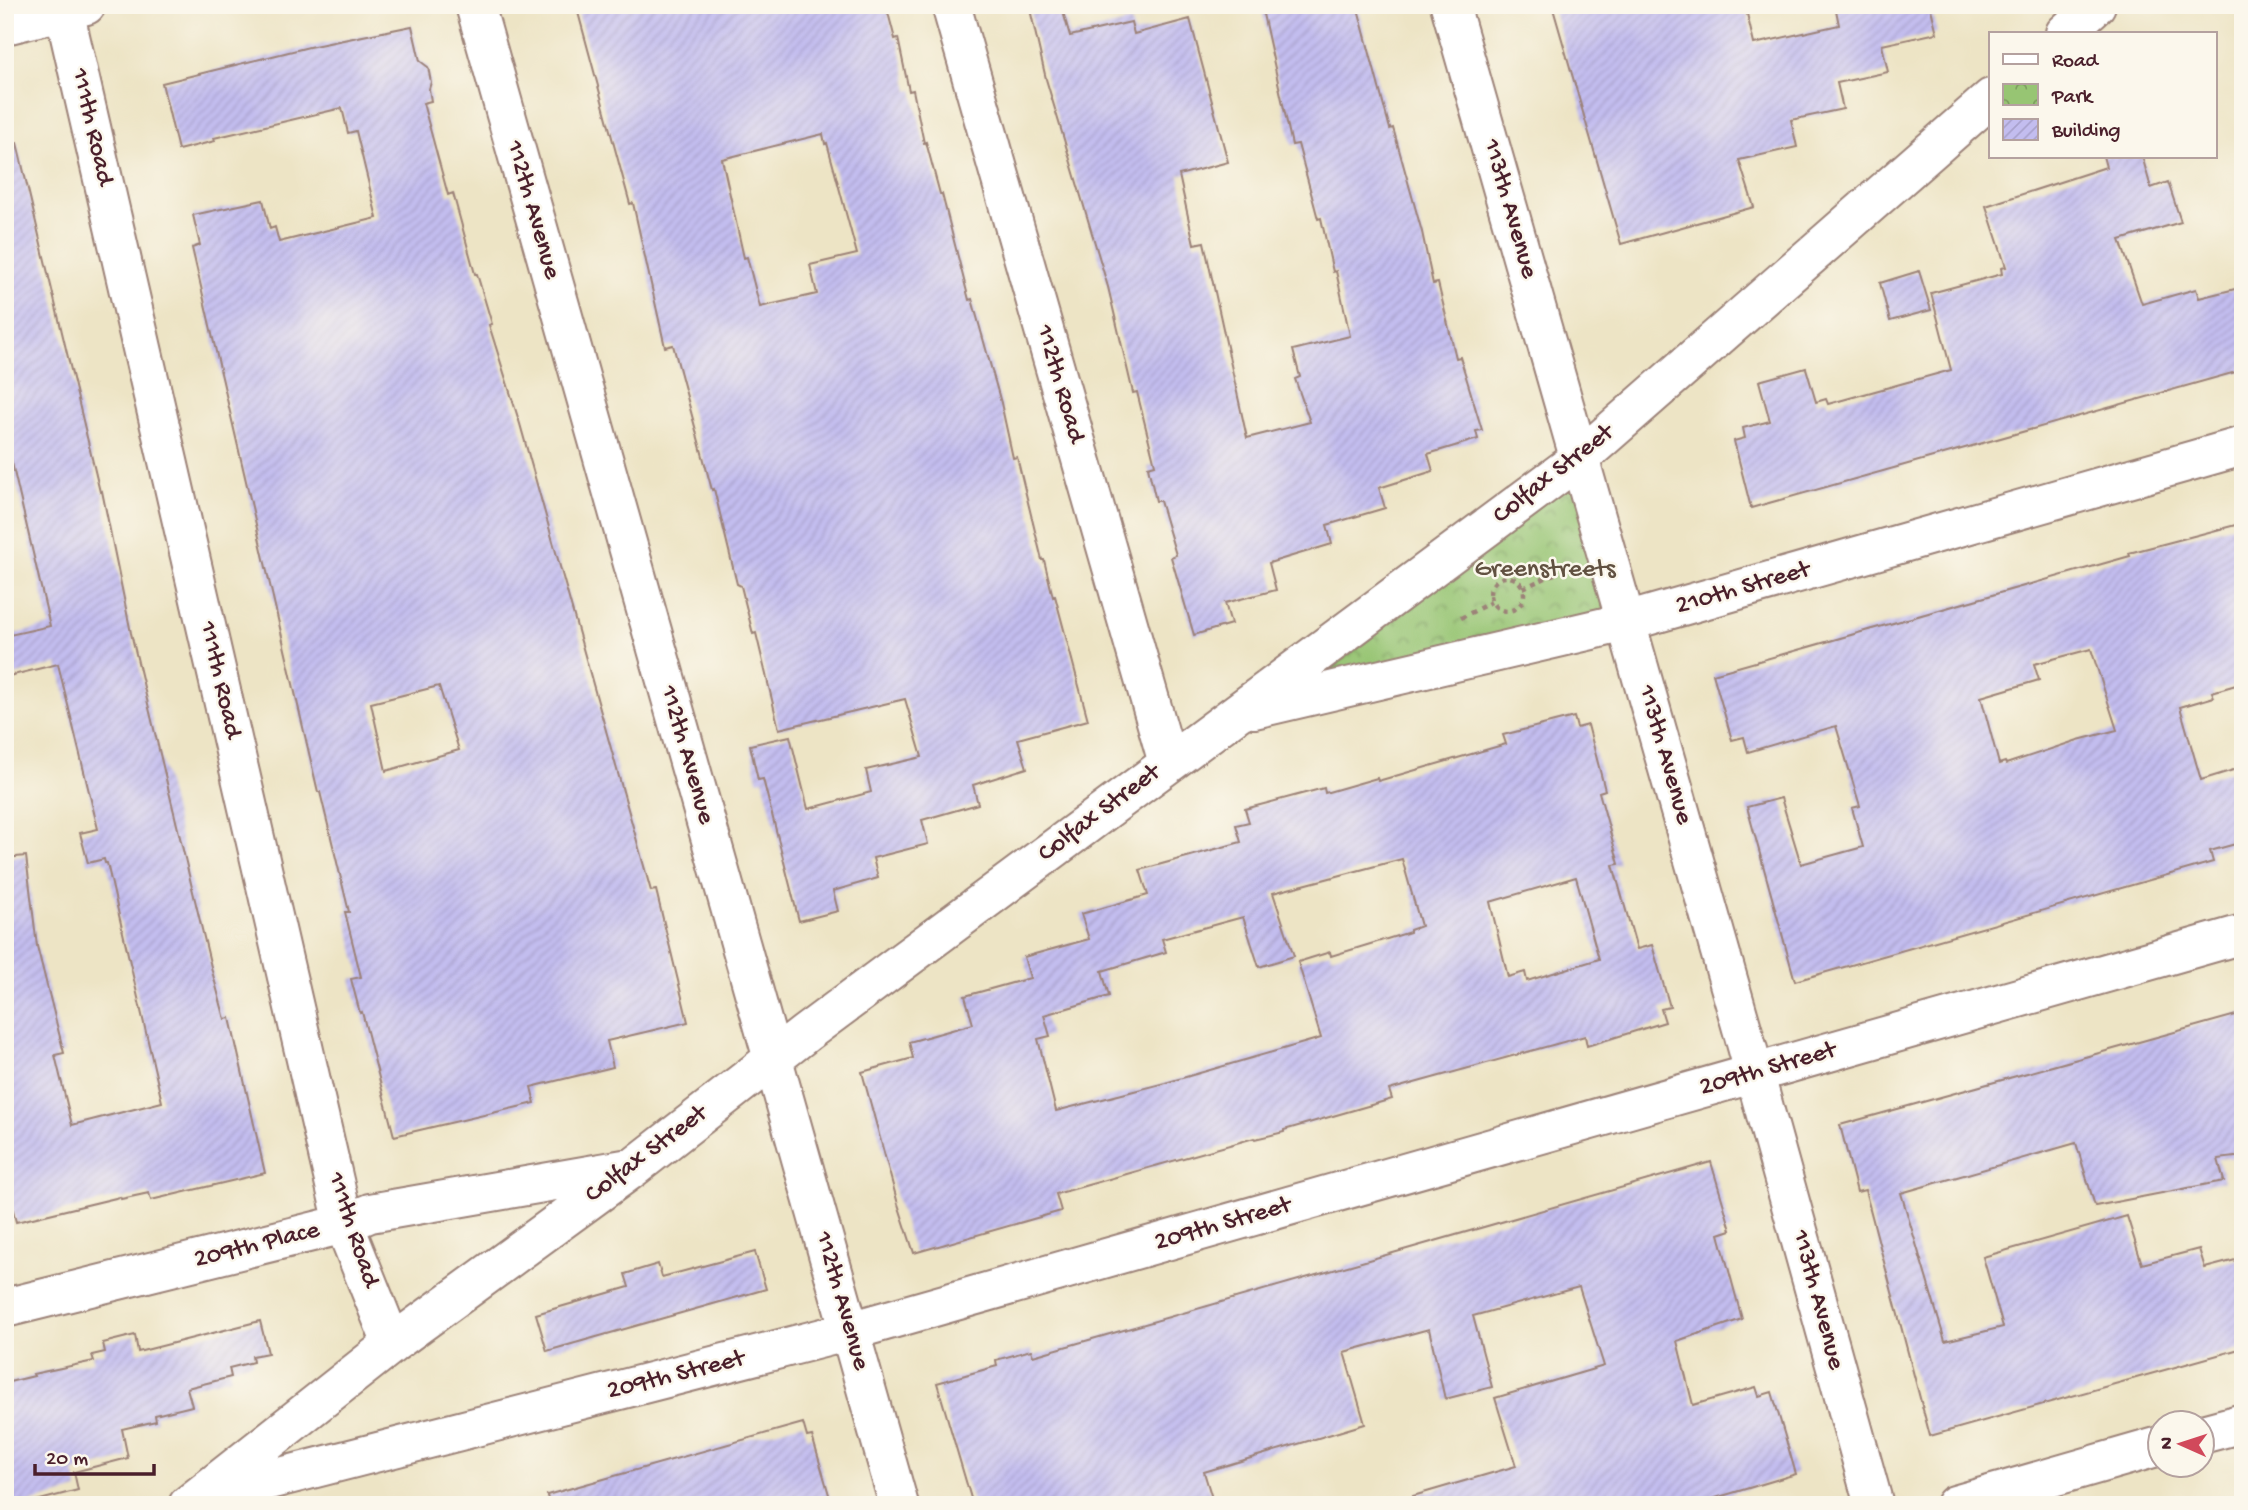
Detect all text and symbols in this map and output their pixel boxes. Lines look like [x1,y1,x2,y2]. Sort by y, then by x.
legend [1989,32,2216,158]
text: Road [2052,50,2100,75]
street label: 111th Road [62,65,120,190]
text: Park [2051,86,2095,111]
text: Building [2051,120,2121,145]
street label: 113th Avenue [1474,135,1544,283]
street label: 112th Avenue [497,136,567,283]
street label: 112th Road [1027,320,1091,448]
street label: Colfax Street [1487,417,1622,532]
street label: 210th Street [1672,554,1816,623]
park label: Greenstreets [1474,555,1617,586]
street label: 111th Road [190,618,248,743]
street label: 112th Avenue [651,681,721,828]
street label: 113th Avenue [1629,681,1699,829]
street label: Colfax Street [1033,757,1169,870]
street label: 209th Street [1696,1035,1842,1104]
street label: Colfax Street [580,1098,716,1211]
street label: 111th Road [319,1168,386,1293]
street label: 209th Street [1151,1190,1297,1259]
street label: 209th Place [191,1215,323,1277]
street label: 113th Avenue [1783,1226,1851,1374]
street label: 112th Avenue [806,1227,876,1374]
street label: 209th Street [604,1343,750,1408]
north arrow [2146,1408,2216,1478]
scale bar [35,1433,154,1477]
text: N [2156,1436,2179,1450]
text: 20 m [46,1448,88,1473]

